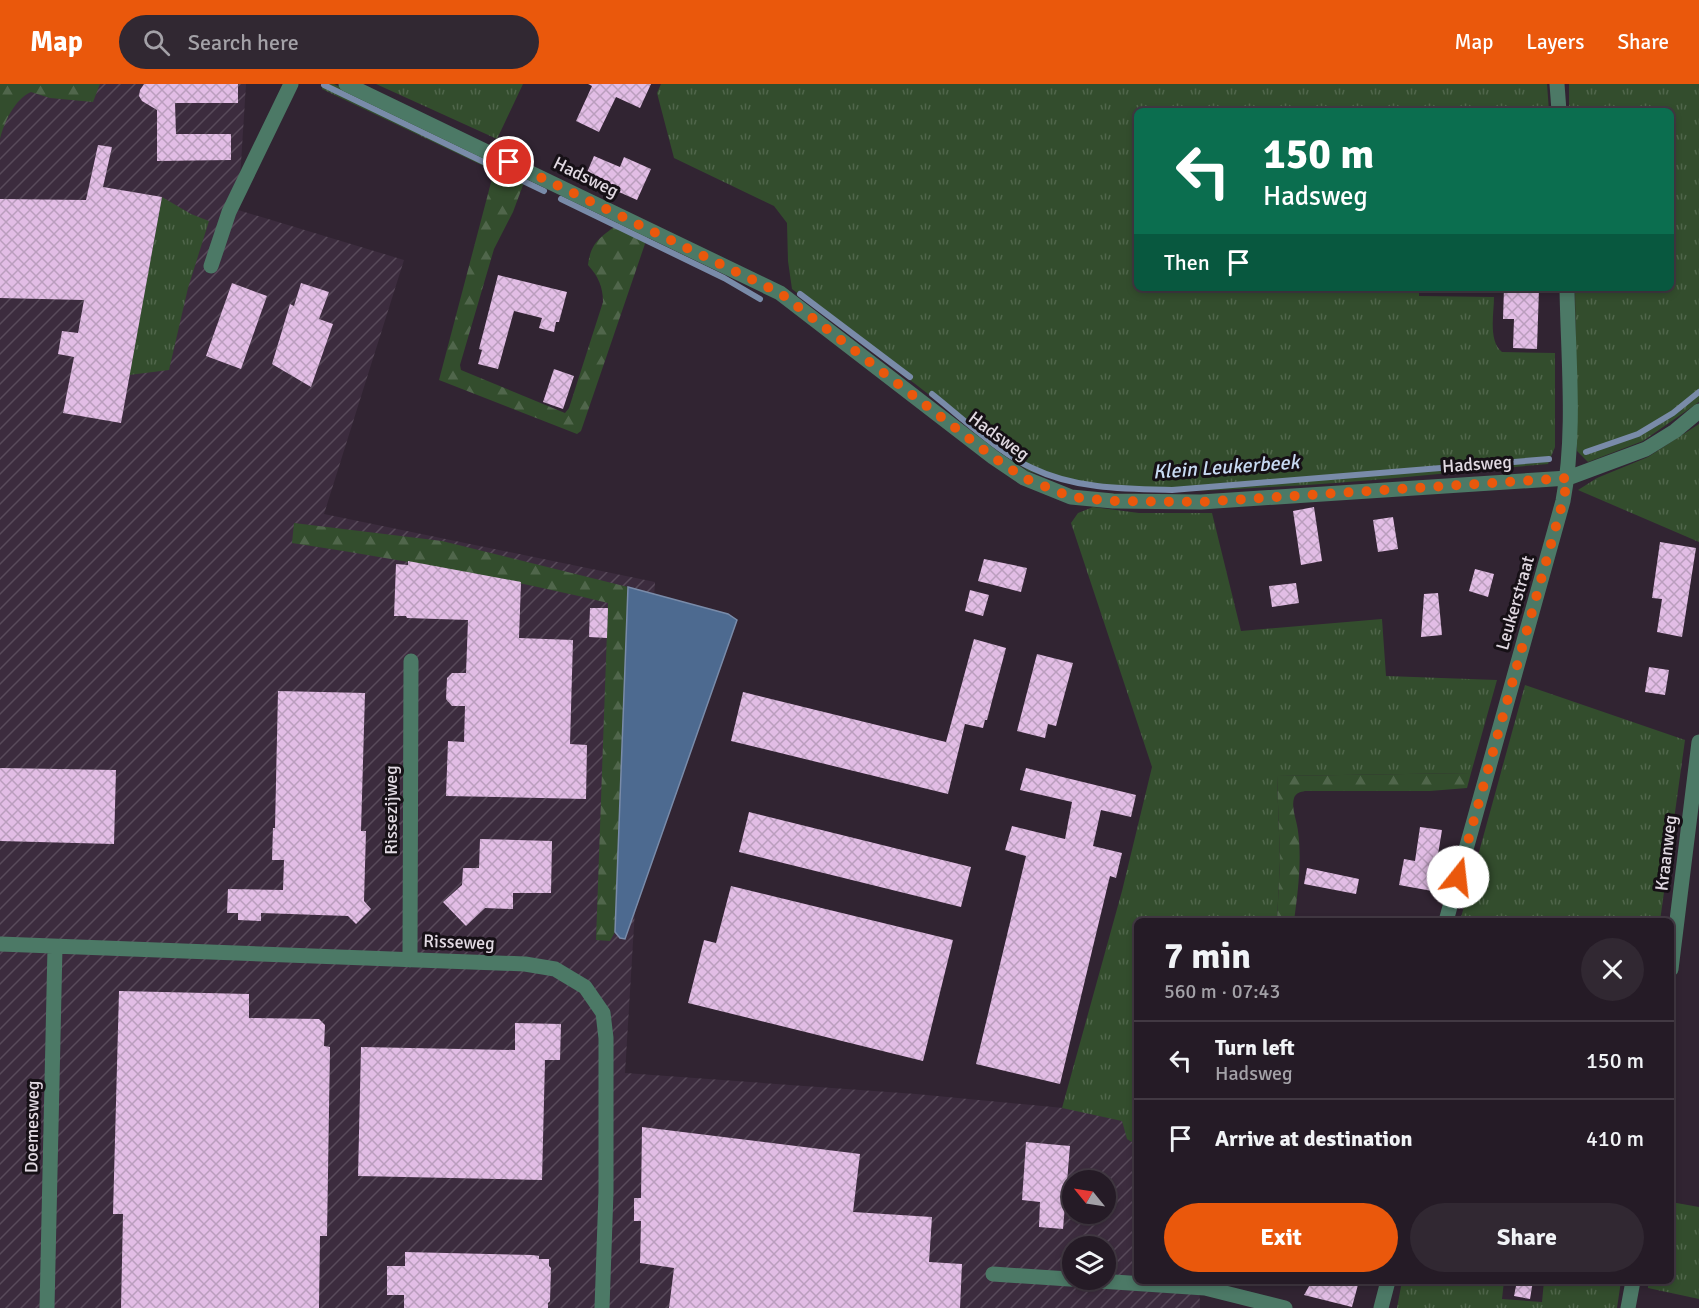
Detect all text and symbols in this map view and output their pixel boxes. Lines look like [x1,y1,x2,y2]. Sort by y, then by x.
search box [119,15,539,69]
text: Map [30,25,83,59]
icon: search [140,26,173,59]
text: Search here [188,29,299,56]
text: Map [1455,29,1493,55]
text: Layers [1526,29,1584,55]
text: Share [1617,29,1669,55]
text: 150 m [1263,129,1374,180]
icon: left [1164,132,1242,210]
pin [483,136,534,187]
icon: arrive [492,145,525,178]
street label: Hadsweg [550,152,622,202]
text: Hadsweg [1263,180,1368,213]
icon: arrive [1222,246,1255,279]
text: Then [1164,249,1210,276]
street label: Hadsweg [964,407,1034,465]
water label: Klein Leukerbeek [1152,449,1302,485]
street label: Hadsweg [1441,451,1513,477]
street label: Leukerstraat [1491,553,1539,653]
street label: Rissezijweg [380,765,402,855]
street label: Kraanweg [1650,814,1682,892]
position arrow [1426,845,1490,909]
street label: Risseweg [423,930,495,954]
text: 7 min [1164,934,1251,979]
button: close [1581,938,1644,1001]
text: 560 m · 07:43 [1164,979,1280,1004]
text: Turn left [1215,1034,1295,1061]
icon: left [1164,1044,1197,1077]
text: 150 m [1586,1047,1644,1074]
text: Hadsweg [1215,1061,1293,1086]
street label: Doemesweg [20,1081,44,1173]
icon: arrive [1164,1122,1197,1155]
text: Arrive at destination [1215,1125,1412,1152]
text: 410 m [1586,1125,1644,1152]
north arrow [1062,1170,1116,1224]
map controls [1062,1170,1116,1290]
button: Exit [1164,1203,1398,1272]
button: Share [1410,1203,1644,1272]
button: layers [1062,1236,1116,1290]

